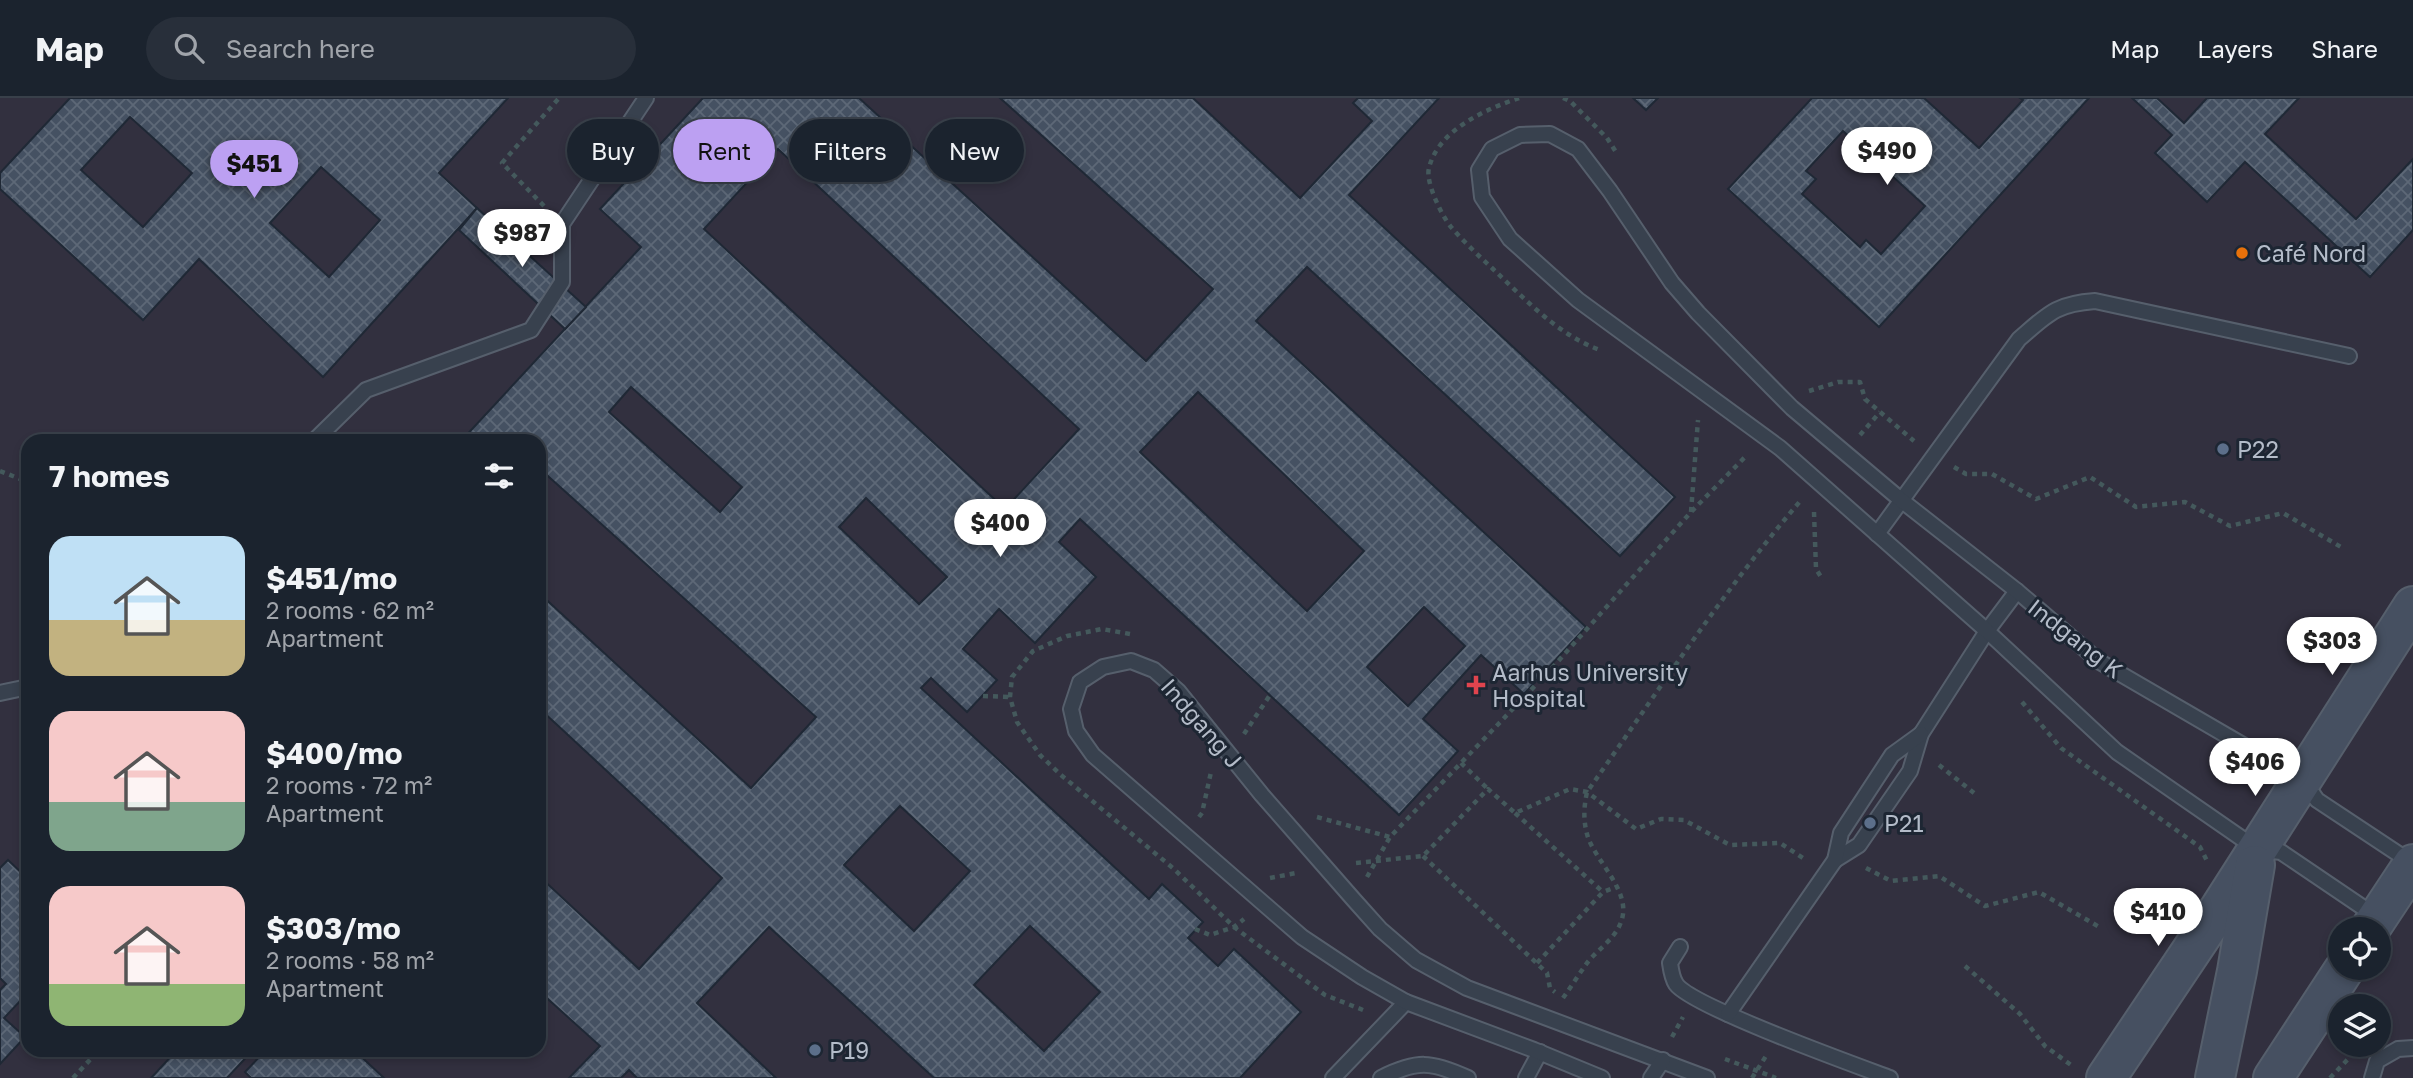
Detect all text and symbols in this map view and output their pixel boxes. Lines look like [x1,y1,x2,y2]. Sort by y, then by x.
search box [146,17,636,80]
text: Map [35,29,104,68]
icon: search [170,29,208,67]
text: Search here [226,33,375,64]
text: Map [2110,34,2159,63]
text: Layers [2197,34,2273,63]
text: Share [2311,34,2378,63]
chip: Buy [567,119,659,182]
chip: Rent [673,119,775,182]
chip: Filters [789,119,911,182]
chip: New [925,119,1024,182]
pin: $490 [1846,127,1928,187]
text: $490 [1857,136,1917,164]
pin: $451 [213,140,295,200]
text: $451 [226,149,282,177]
pin: $987 [481,209,563,269]
text: $987 [493,218,551,246]
place label: Café Nord [2256,239,2366,267]
marker: Café Nord [2234,245,2250,261]
place label: P22 [2237,435,2279,463]
marker: P22 [2215,441,2231,457]
icon: filters [480,457,518,495]
text: 7 homes [49,458,170,494]
pin: $400 [959,500,1041,559]
text: $400 [970,508,1030,536]
text: $451/mo [266,560,397,596]
icon: home [105,564,189,648]
street label: Indgang K [2023,592,2129,684]
text: 2 rooms · 62 m² [266,596,434,624]
pin: $303 [2291,618,2373,677]
text: Apartment [266,624,384,652]
text: $303 [2303,626,2361,654]
place label: Aarhus University Hospital [1492,658,1688,712]
street label: Indgang J [1156,673,1248,773]
marker: Aarhus University Hospital [1466,675,1486,695]
text: $400/mo [266,735,403,771]
pin: $406 [2214,738,2296,798]
icon: home [105,739,189,823]
text: $406 [2225,747,2285,775]
text: 2 rooms · 72 m² [266,771,432,799]
text: Apartment [266,799,384,827]
place label: P21 [1884,809,1924,837]
marker: P21 [1862,815,1878,831]
pin: $410 [2117,888,2199,948]
text: $410 [2130,897,2186,925]
text: $303/mo [266,910,401,946]
icon: home [105,914,189,998]
map controls [2328,917,2391,1057]
button: locate [2328,917,2391,980]
text: 2 rooms · 58 m² [266,946,434,974]
text: Apartment [266,974,384,1002]
button: layers [2328,994,2391,1057]
place label: P19 [829,1036,869,1064]
marker: P19 [807,1042,823,1058]

